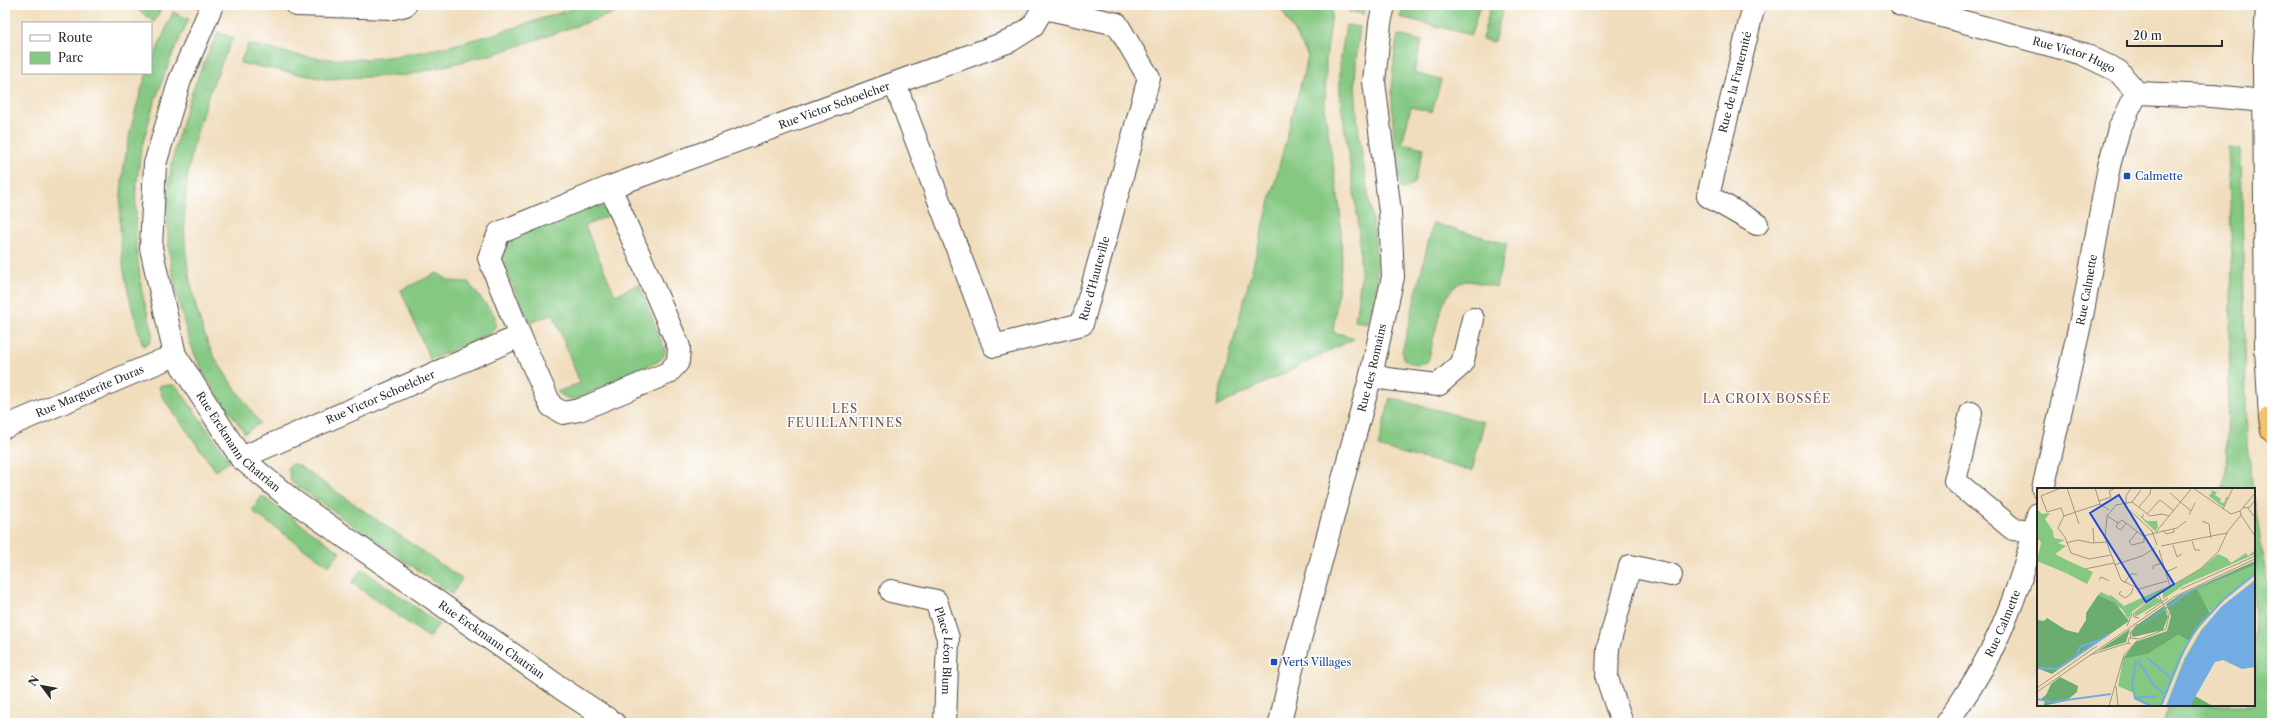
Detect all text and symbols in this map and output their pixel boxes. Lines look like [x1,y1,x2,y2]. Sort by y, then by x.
legend [22,22,152,74]
scale bar [2127,22,2222,48]
text: 20 m [2133,28,2162,43]
text: Route [58,30,93,45]
street label: Rue de la Fraternité [1716,30,1754,134]
street label: Rue Victor Hugo [2031,34,2118,76]
text: Parc [58,50,83,65]
street label: Rue Victor Schoelcher [776,78,892,132]
place label: Calmette [2135,169,2183,183]
marker: Calmette [2122,171,2132,181]
street label: Rue d'Hauteville [1076,235,1113,322]
street label: Rue Calmette [2073,253,2100,327]
street label: Rue des Romains [1354,322,1389,413]
street label: Rue Marguerite Duras [34,362,146,420]
street label: Rue Victor Schoelcher [324,367,437,427]
street label: Rue Erckmann Chatrian [193,389,283,495]
district label: LA CROIX BOSSÉE [1703,390,1831,406]
district label: LES FEUILLANTINES [787,401,903,430]
inset map [2037,488,2255,706]
street label: Rue Calmette [1982,588,2023,659]
street label: Rue Erckmann Chatrian [436,598,548,682]
street label: Place Léon Blum [931,605,955,696]
place label: Verts Villages [1281,655,1351,669]
marker: Verts Villages [1269,657,1279,667]
north arrow [22,666,62,706]
text: N [25,673,42,688]

